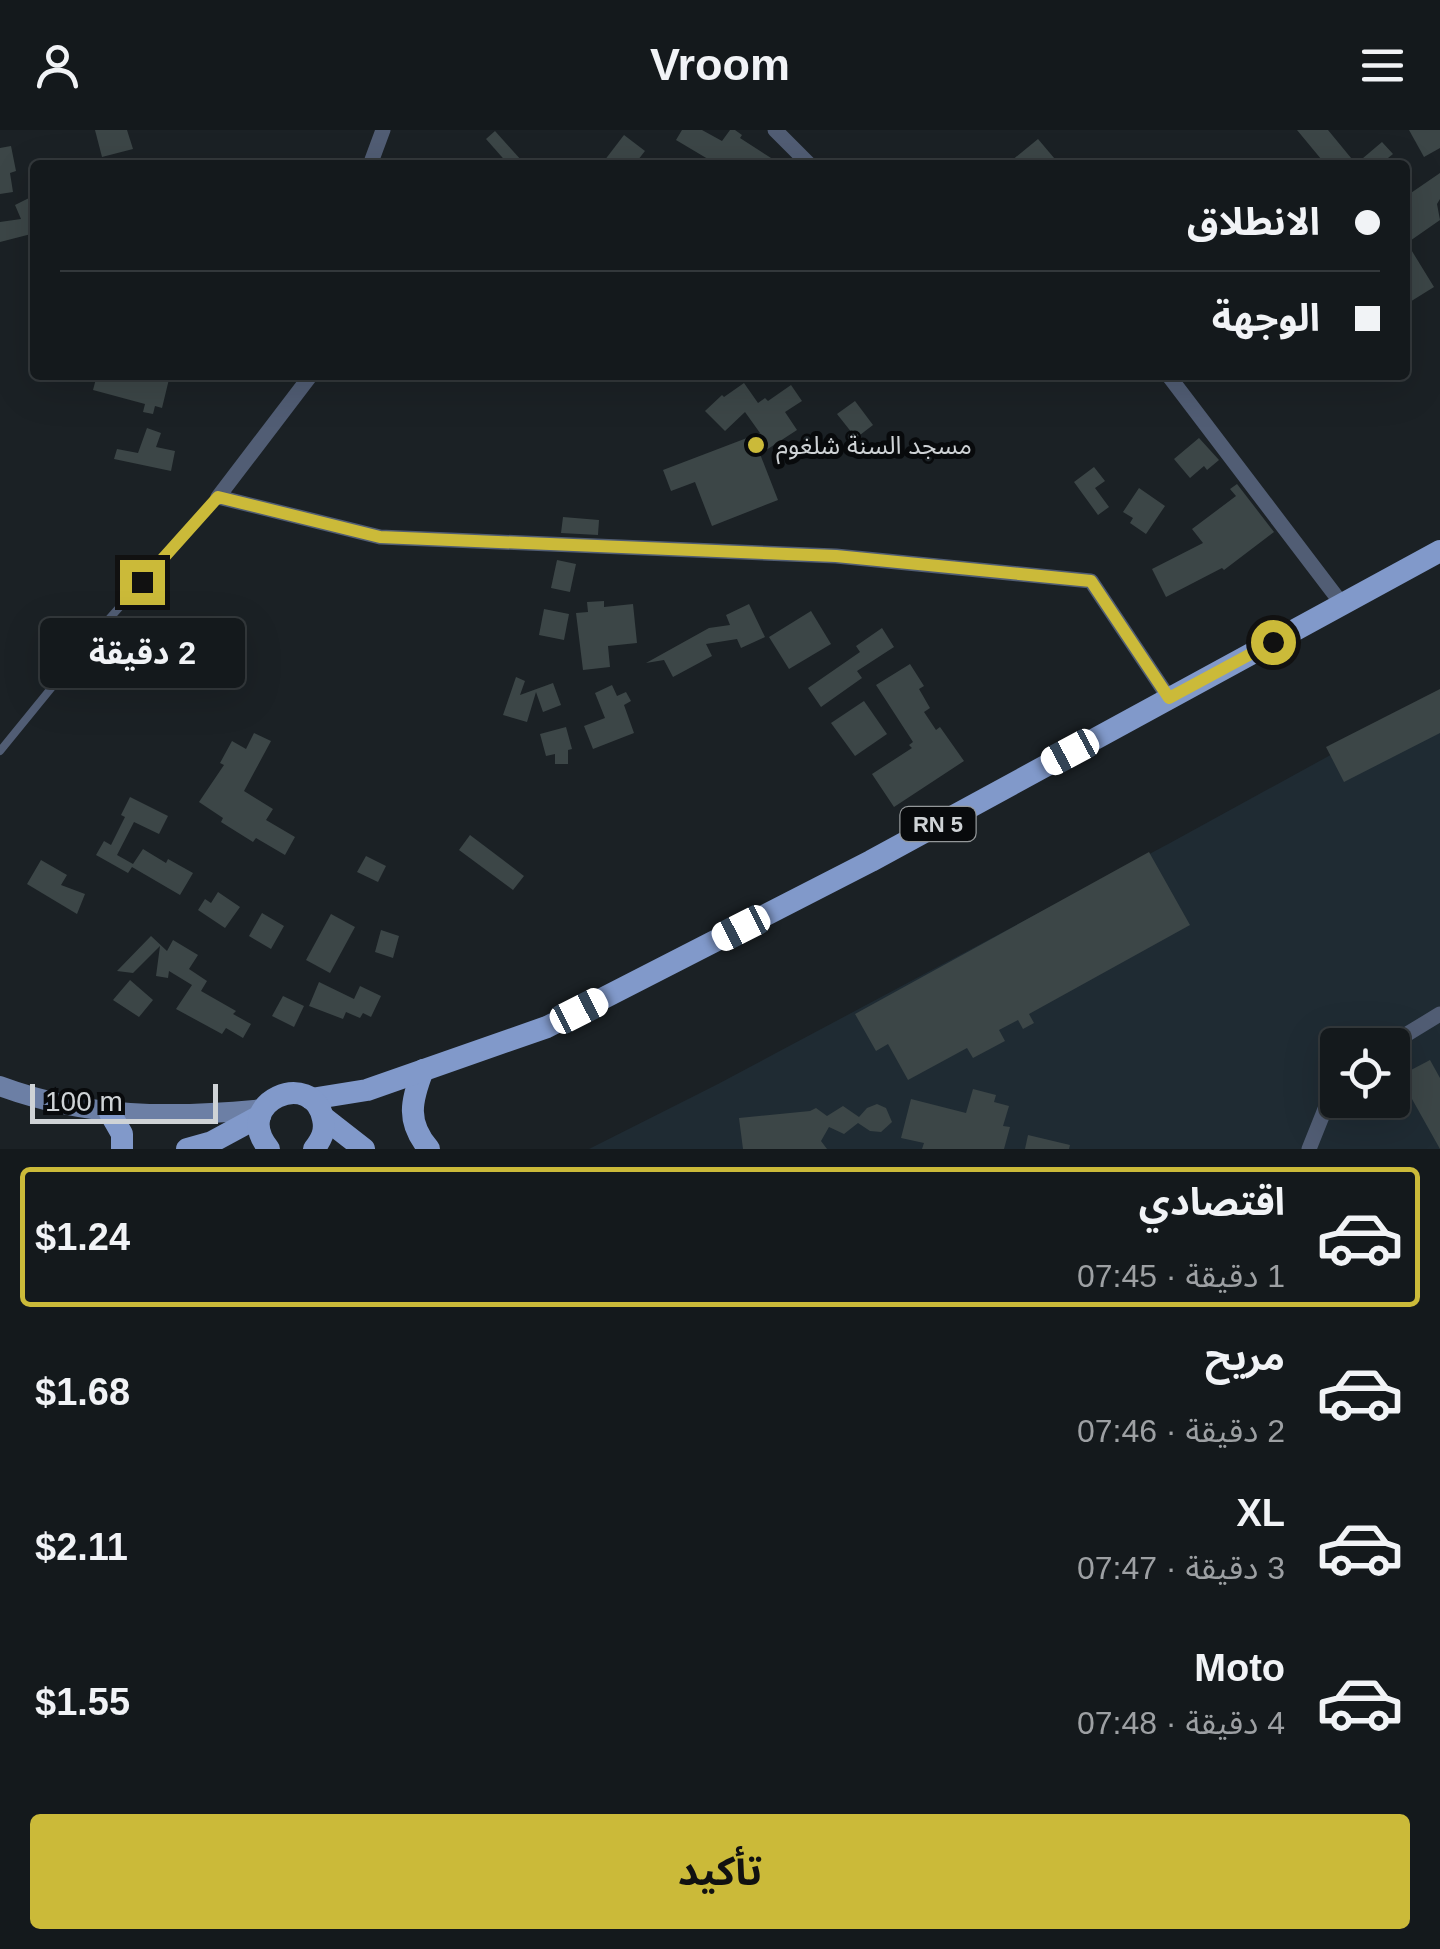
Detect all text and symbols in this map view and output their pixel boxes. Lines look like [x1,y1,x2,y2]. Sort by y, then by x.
icon: person [30,38,85,93]
icon: menu [1355,38,1410,93]
text: Vroom [650,39,790,90]
text: الانطلاق [1187,201,1320,243]
text: الوجهة [1212,297,1320,339]
place label: مسجد السنة شلغوم [776,431,972,465]
marker: مسجد السنة شلغوم [745,434,767,456]
route end [120,560,165,605]
callout: 2 دقيقة [39,617,244,687]
route start [1251,620,1296,665]
text: 2 دقيقة [89,635,196,671]
car [1036,725,1104,779]
road number: RN 5 [900,807,976,841]
car [707,901,775,955]
car [545,984,613,1038]
map controls [1320,1028,1410,1118]
button: locate [1320,1028,1410,1118]
scale bar [30,1079,218,1124]
text: 100 m [45,1086,123,1117]
text: اقتصادي [1139,1181,1285,1223]
icon: car [1315,1192,1405,1282]
text: $1.24 [35,1216,130,1258]
text: 1 دقيقة · 07:45 [1077,1258,1285,1294]
text: مريح [1205,1336,1285,1378]
icon: car [1315,1347,1405,1437]
text: $1.68 [35,1371,130,1413]
text: 2 دقيقة · 07:46 [1077,1413,1285,1449]
text: XL [1236,1492,1285,1534]
icon: car [1315,1502,1405,1592]
text: $2.11 [35,1526,128,1568]
text: 3 دقيقة · 07:47 [1077,1550,1285,1586]
text: Moto [1194,1647,1285,1689]
icon: car [1315,1657,1405,1747]
text: $1.55 [35,1681,130,1723]
text: 4 دقيقة · 07:48 [1077,1705,1285,1741]
button: تأكيد [30,1814,1410,1929]

